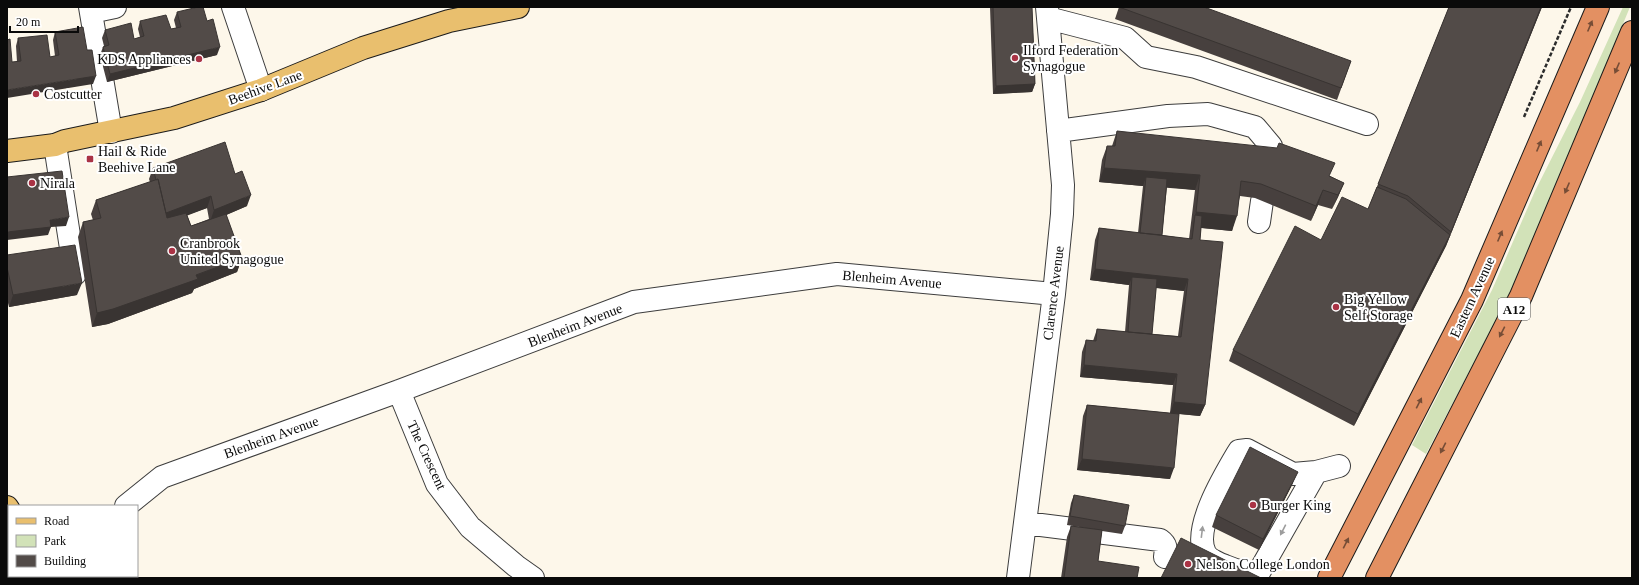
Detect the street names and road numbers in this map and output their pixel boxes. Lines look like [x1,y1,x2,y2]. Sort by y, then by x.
street label: Beehive Lane [226,67,304,108]
street label: Clarence Avenue [1040,245,1067,341]
street label: Eastern Avenue [1447,255,1498,340]
street label: Blenheim Avenue [842,268,942,291]
road number: A12 [1498,298,1530,320]
street label: Blenheim Avenue [526,301,624,350]
street label: Blenheim Avenue [222,413,321,462]
street label: The Crescent [404,418,449,492]

